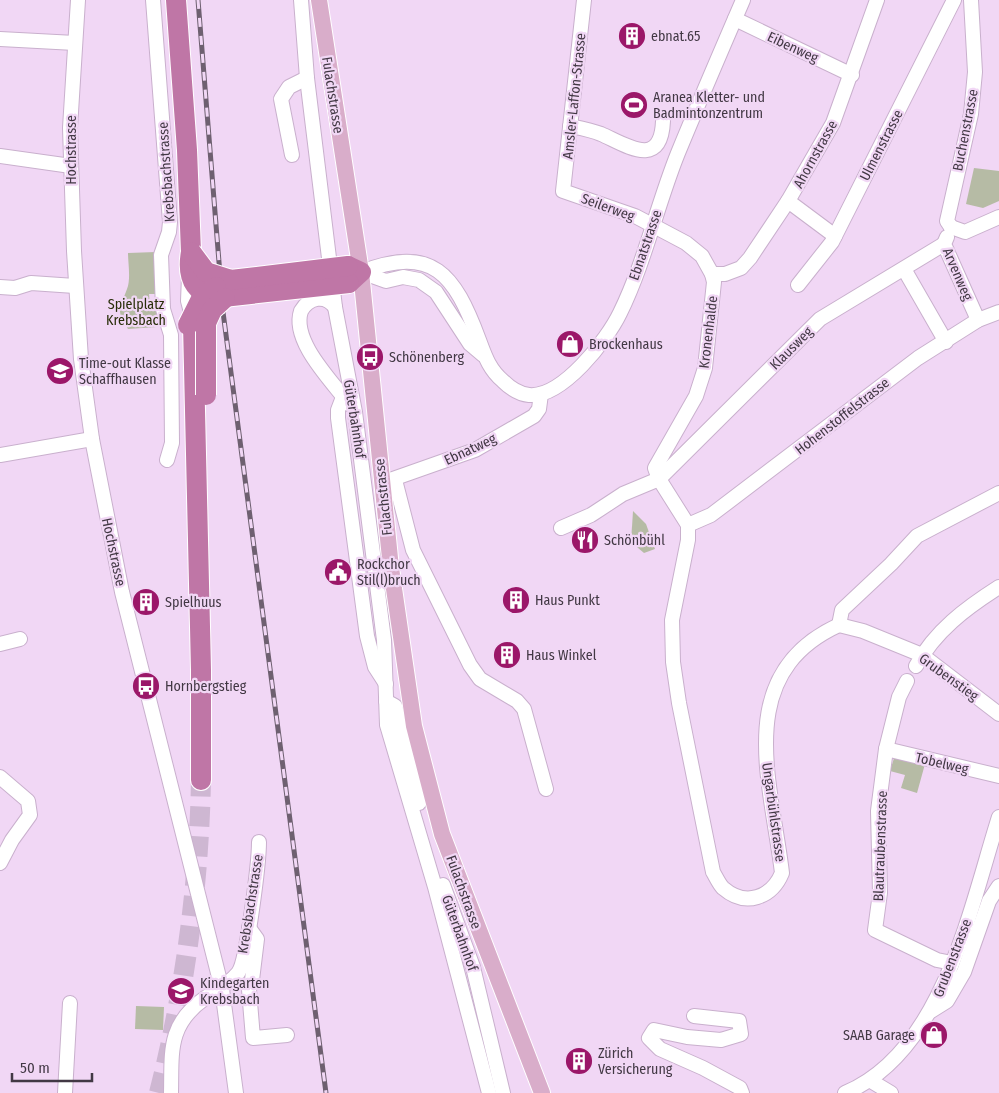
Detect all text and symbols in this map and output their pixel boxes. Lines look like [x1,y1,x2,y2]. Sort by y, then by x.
building icon: ebnat.65 [617,21,647,51]
place label: ebnat.65 [651,28,700,45]
street label: Eibenweg [764,28,821,67]
street label: Amsler-Laffon-Strasse [559,32,590,160]
street label: Fulachstrasse [318,56,347,135]
street label: Buchenstrasse [949,88,982,173]
place label: Aranea Kletter- und Badmintonzentrum [653,89,765,122]
sports icon: Aranea Kletter- und Badmintonzentrum [619,90,649,120]
street label: Ulmenstrasse [856,107,907,184]
street label: Hochstrasse [63,115,80,185]
street label: Ahornstrasse [790,117,841,191]
street label: Krebsbachstrasse [155,121,178,223]
street label: Seilerweg [579,190,637,225]
street label: Ebnatstrasse [625,208,665,283]
street label: Arvenweg [939,245,976,303]
street label: Kronenhalde [696,295,721,369]
park label: Spielplatz Krebsbach [106,296,166,329]
street label: Klausweg [766,323,817,373]
shop icon: Brockenhaus [555,329,585,359]
place label: Brockenhaus [589,336,663,353]
bus stop icon: Schönenberg [355,342,385,372]
place label: Schönenberg [389,349,464,366]
place label: Time-out Klasse Schaffhausen [79,355,171,388]
school or university icon: Time-out Klasse Schaffhausen [45,356,75,386]
street label: Hohenstoffelstrasse [792,374,893,458]
street label: Güterbahnhof [340,378,369,461]
street label: Ebnatweg [441,430,499,469]
street label: Fulachstrasse [371,458,396,536]
street label: Hochstrasse [98,516,129,588]
restaurant icon: Schönbühl [570,525,600,555]
place label: Schönbühl [604,532,665,549]
place label: Rockchor Stil(l)bruch [357,556,421,589]
public building icon: Rockchor Stil(l)bruch [323,557,353,587]
building icon: Haus Punkt [501,585,531,615]
building icon: Spielhuus [131,587,161,617]
place label: Haus Punkt [535,592,600,609]
place label: Spielhuus [165,594,222,611]
building icon: Haus Winkel [492,640,522,670]
place label: Haus Winkel [526,647,597,664]
street label: Grubenstieg [916,650,982,705]
bus stop icon: Hornbergstieg [131,671,161,701]
place label: Hornbergstieg [165,678,247,695]
street label: Tobelweg [914,749,970,778]
street label: Ungarbühlstrasse [758,761,789,863]
street label: Blautraubenstrasse [870,790,891,902]
street label: Krebsbachstrasse [234,853,267,955]
street label: Fulachstrasse [442,853,485,931]
street label: Güterbahnhof [438,893,482,975]
street label: Grubenstrasse [930,917,975,1000]
place label: Kindegarten Krebsbach [200,975,269,1008]
school or university icon: Kindegarten Krebsbach [166,976,196,1006]
shop icon: SAAB Garage [919,1020,949,1050]
place label: SAAB Garage [843,1027,915,1044]
place label: Zürich Versicherung [598,1045,673,1078]
building icon: Zürich Versicherung [564,1046,594,1076]
scale bar [12,1050,92,1082]
text: 50 m [20,1059,50,1077]

